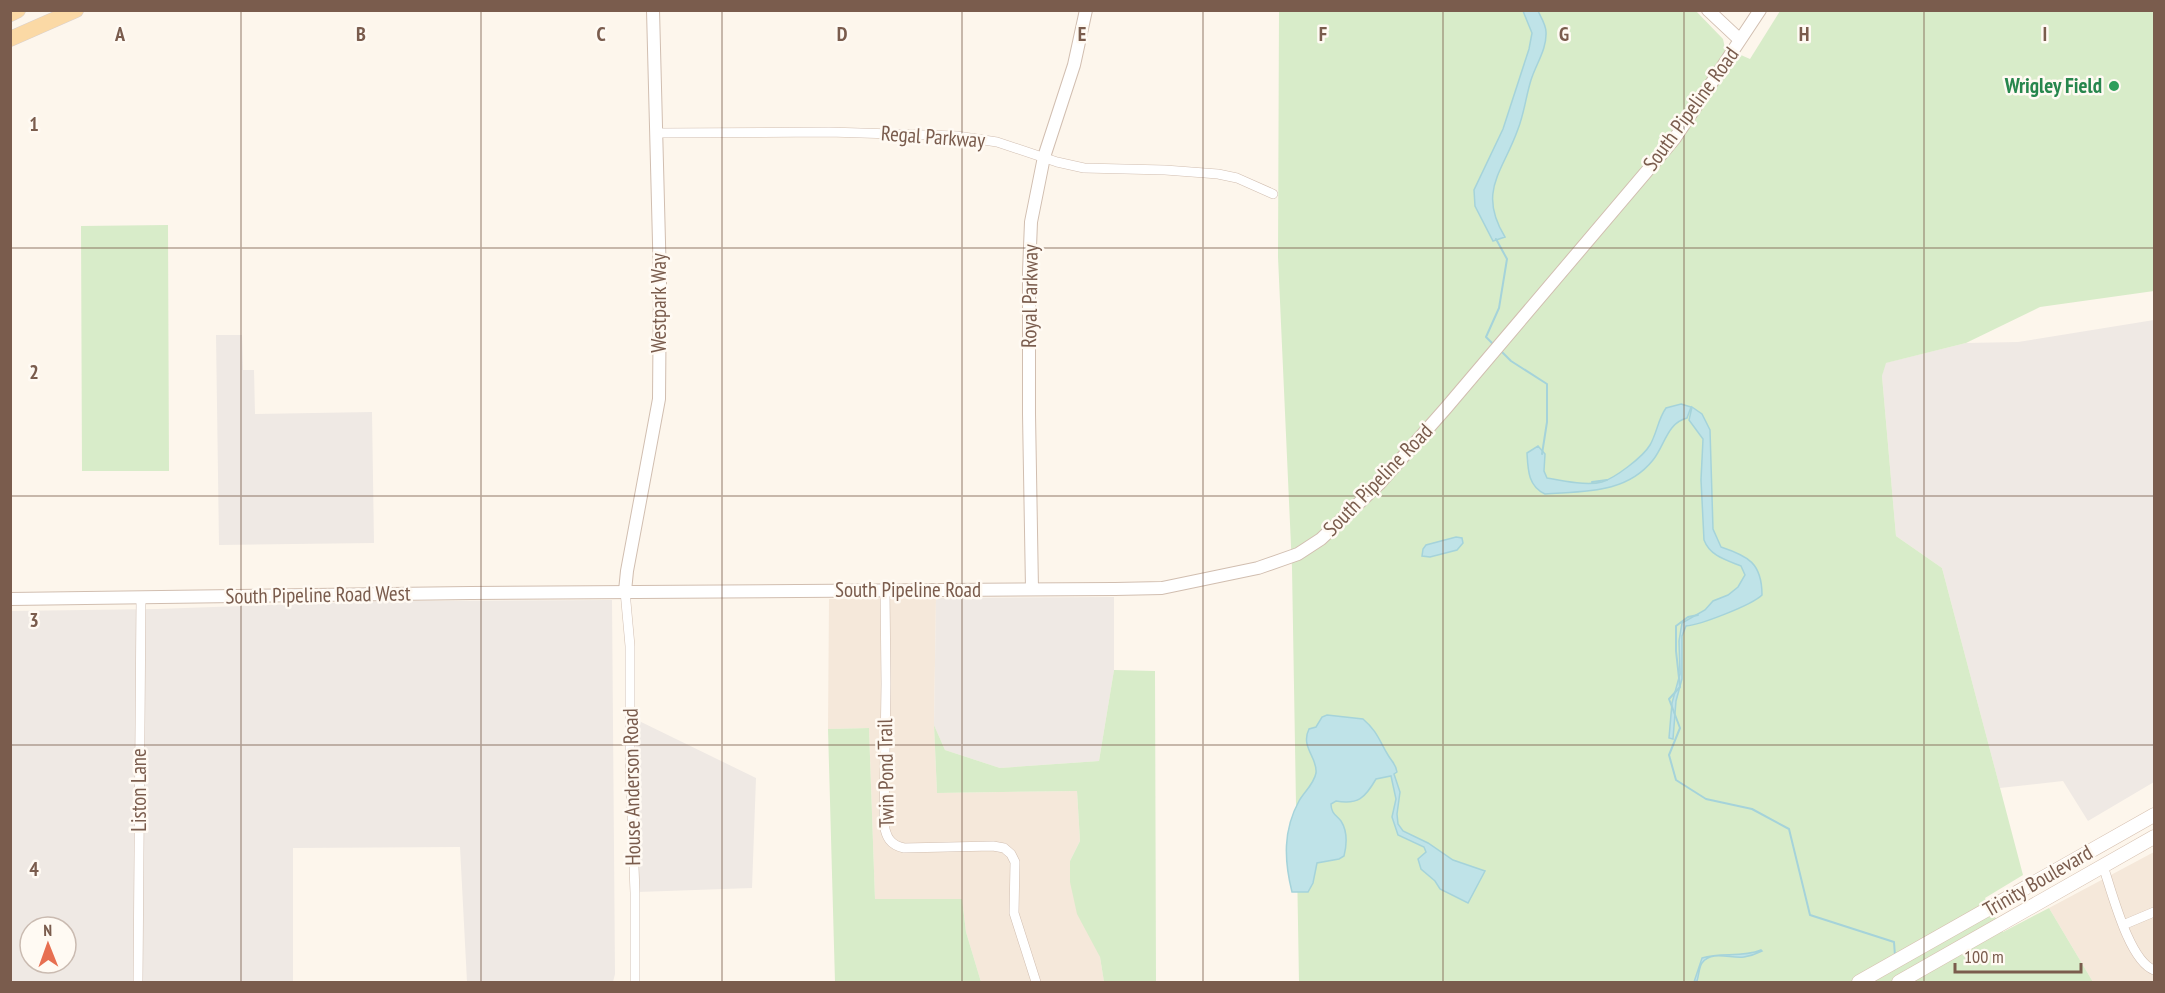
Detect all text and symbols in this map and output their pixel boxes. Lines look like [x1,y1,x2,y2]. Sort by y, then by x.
text: A [114,21,126,47]
text: B [356,21,366,47]
text: C [596,21,606,47]
text: D [837,21,848,47]
text: E [1078,21,1086,47]
text: F [1319,21,1327,47]
text: G [1559,21,1569,47]
text: H [1799,21,1809,47]
text: I [2043,21,2047,47]
street label: South Pipeline Road [1637,42,1744,176]
place label: Wrigley Field [2004,72,2102,99]
marker: Wrigley Field [2107,79,2121,93]
text: 1 [29,111,39,137]
street label: Regal Parkway [880,119,986,154]
street label: Royal Parkway [1015,244,1044,348]
street label: Westpark Way [645,253,672,353]
text: 2 [29,359,39,385]
street label: South Pipeline Road [1317,418,1438,542]
street label: South Pipeline Road [835,576,981,603]
street label: South Pipeline Road West [225,579,411,610]
text: 3 [29,607,39,633]
street label: House Anderson Road [617,708,646,866]
street label: Twin Pond Trail [871,718,900,828]
street label: Liston Lane [125,748,152,832]
street label: Trinity Boulevard [1978,838,2097,923]
text: 4 [29,856,39,882]
north arrow [18,915,78,975]
text: N [43,920,52,940]
scale bar [1955,936,2081,974]
text: 100 m [1964,945,2004,968]

